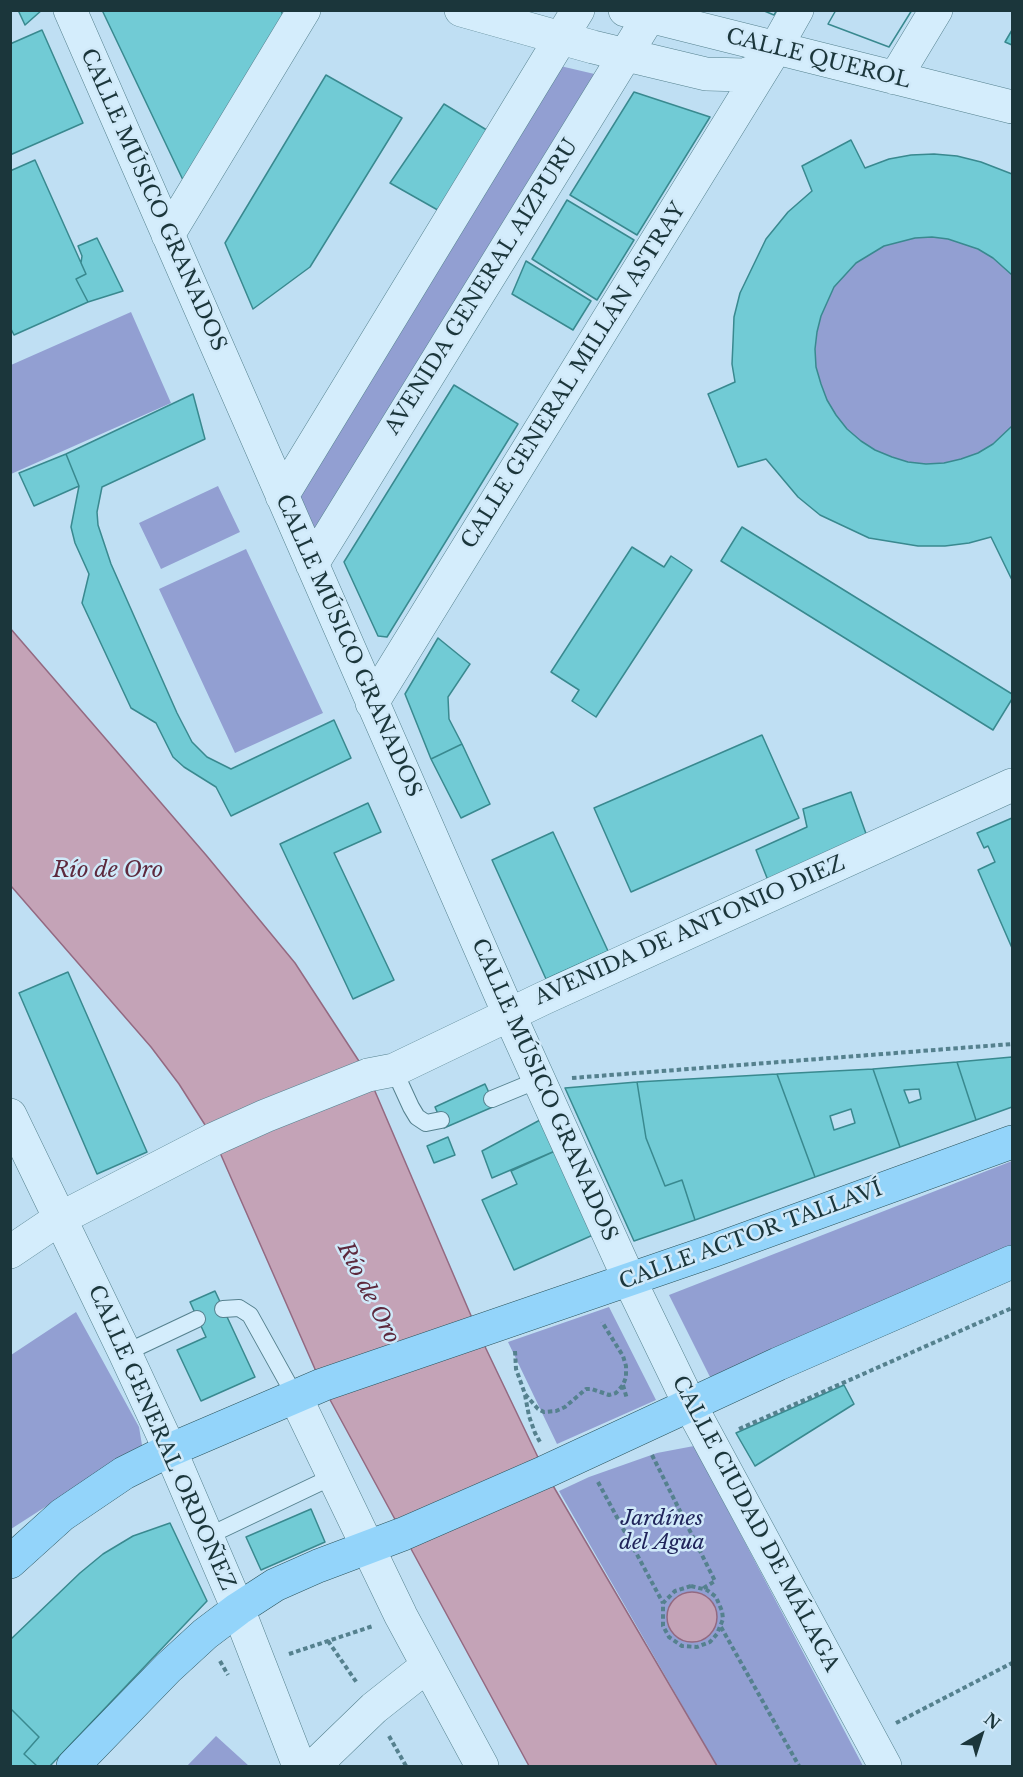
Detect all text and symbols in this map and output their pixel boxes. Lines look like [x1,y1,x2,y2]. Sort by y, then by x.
street label: CALLE QUEROL [723,24,913,94]
street label: CALLE MÚSICO GRANADOS [75,45,231,355]
street label: AVENIDA GENERAL AIZPURU [380,135,584,439]
street label: CALLE GENERAL MILLÁN ASTRAY [457,198,691,554]
street label: CALLE MÚSICO GRANADOS [270,491,426,801]
street label: AVENIDA DE ANTONIO DIEZ [531,851,849,1011]
water label: Río de Oro [53,858,163,884]
street label: CALLE MÚSICO GRANADOS [466,935,622,1245]
street label: CALLE ACTOR TALLAVÍ [616,1177,886,1295]
water label: Río de Oro [331,1238,405,1348]
street label: CALLE GENERAL ORDOÑEZ [82,1282,240,1594]
street label: CALLE CIUDAD DE MÁLAGA [666,1372,844,1676]
park label: Jardínes del Agua [619,1506,705,1556]
north arrow [951,1705,1011,1765]
text: N [980,1709,1004,1734]

